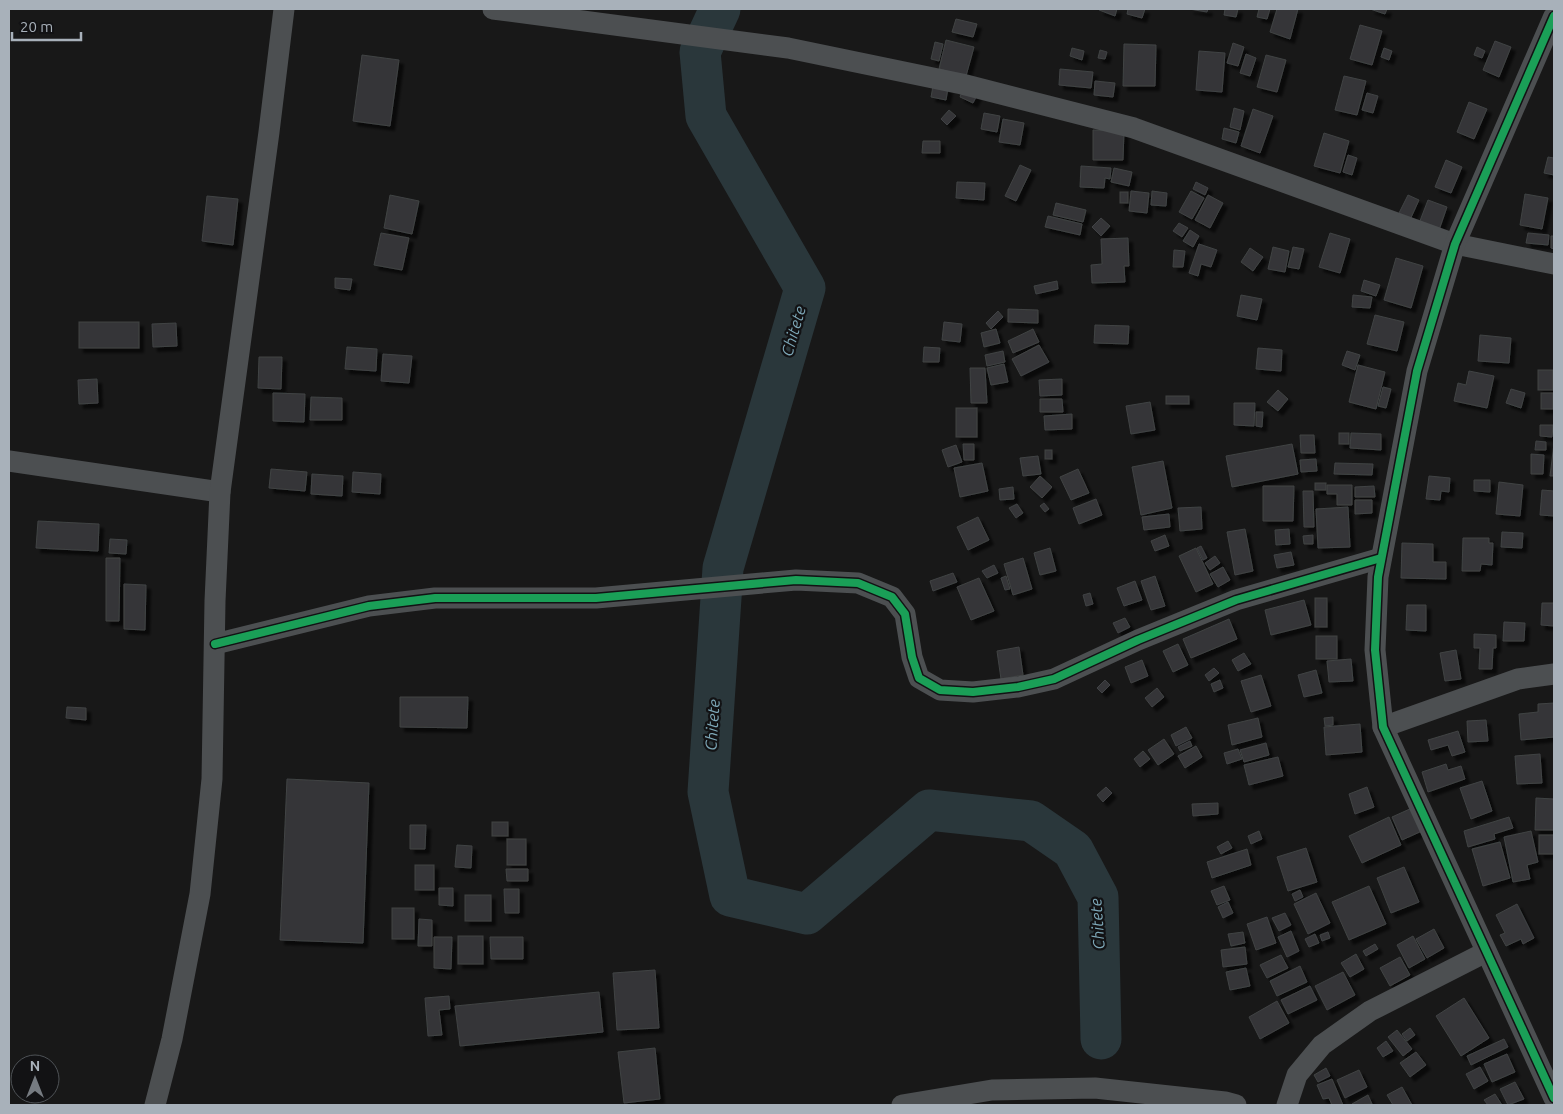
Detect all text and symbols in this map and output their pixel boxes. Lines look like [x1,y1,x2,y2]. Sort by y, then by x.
scale bar [12,10,81,42]
text: 20 m [20,18,53,35]
water label: Chitete [777,304,809,358]
water label: Chitete [701,699,723,751]
water label: Chitete [1086,898,1108,950]
north arrow [10,1054,60,1104]
text: N [30,1058,40,1074]

